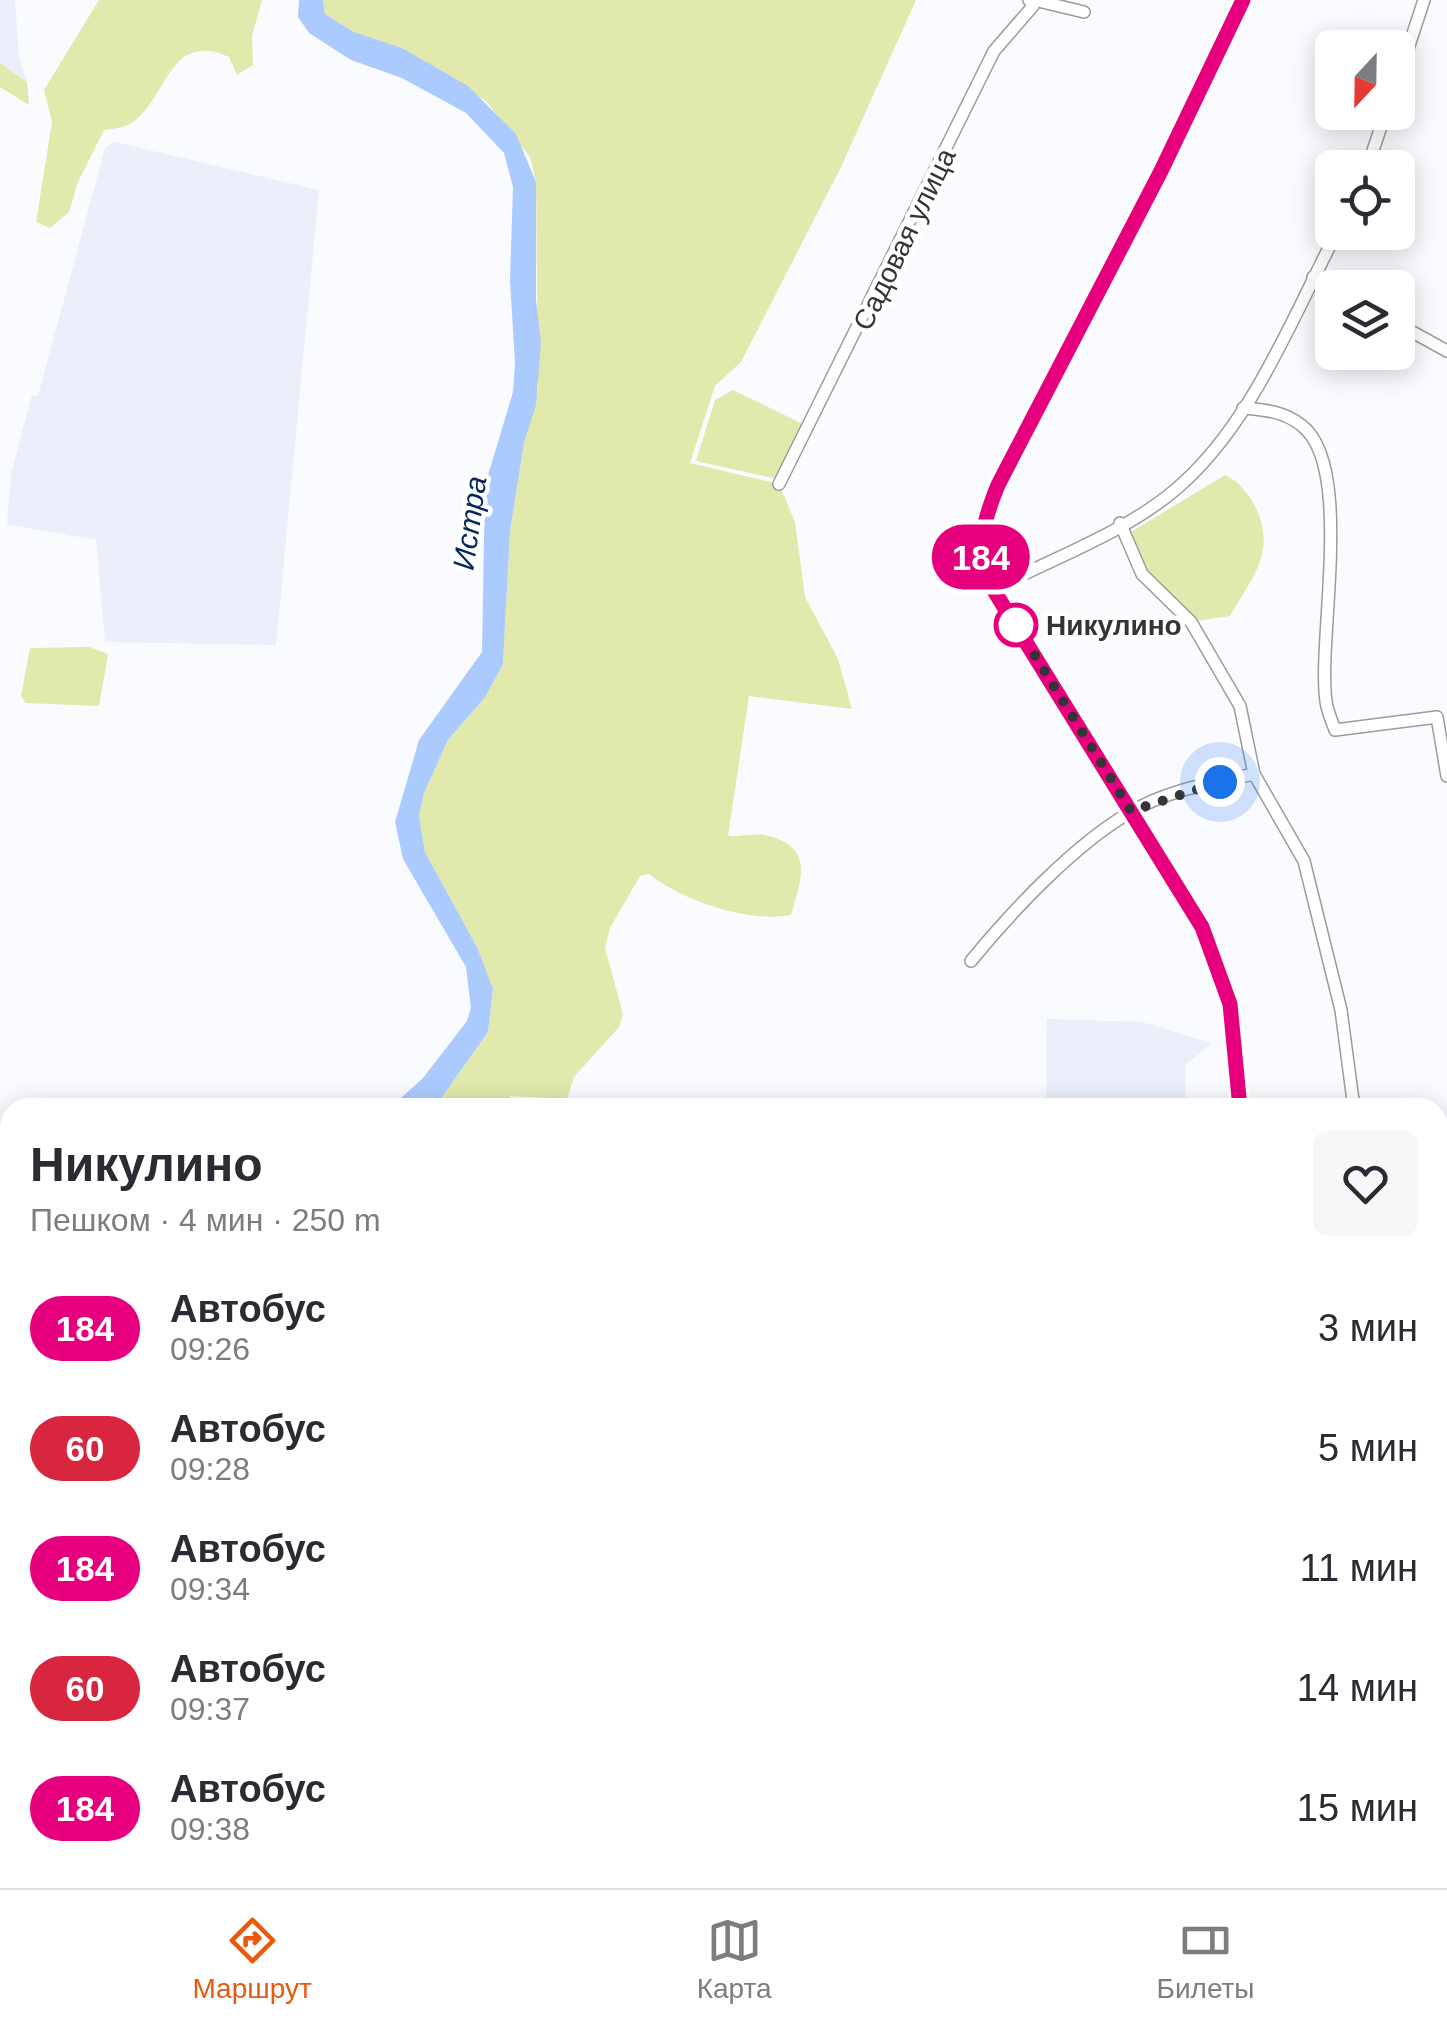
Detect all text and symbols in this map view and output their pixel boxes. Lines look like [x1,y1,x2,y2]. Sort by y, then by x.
north arrow [1315,30,1415,130]
map controls [1315,30,1415,370]
street label: Садовая улица [847,143,962,335]
button: locate [1315,150,1415,250]
button: layers [1315,270,1415,370]
water label: Истра [447,474,492,572]
line badge: 184 [924,524,1038,590]
text: 184 [952,538,1010,577]
marker: Никулино [995,604,1037,646]
place label: Никулино [1046,610,1182,641]
your location [1195,757,1245,807]
button: heart [1313,1131,1418,1236]
text: Никулино [30,1138,263,1191]
text: Пешком · 4 мин · 250 m [30,1202,381,1238]
text: Автобус [170,1288,326,1330]
text: 3 мин [1318,1307,1418,1349]
text: 184 [56,1309,114,1348]
text: 09:26 [170,1331,250,1367]
text: Автобус [170,1408,326,1450]
text: 5 мин [1318,1427,1418,1469]
text: 60 [66,1429,104,1468]
text: 09:28 [170,1451,250,1487]
text: Автобус [170,1528,326,1570]
text: 11 мин [1300,1547,1418,1589]
text: 184 [56,1549,114,1588]
text: 09:34 [170,1571,250,1607]
text: Автобус [170,1648,326,1690]
text: 14 мин [1297,1667,1418,1709]
text: 60 [66,1669,104,1708]
text: 09:37 [170,1691,250,1727]
text: Автобус [170,1768,326,1810]
text: 15 мин [1297,1787,1418,1829]
text: 184 [56,1789,114,1828]
text: 09:38 [170,1811,250,1847]
tab: Маршрут [192,1913,312,2005]
tab: Карта [697,1913,772,2005]
tab: Билеты [1157,1913,1255,2005]

